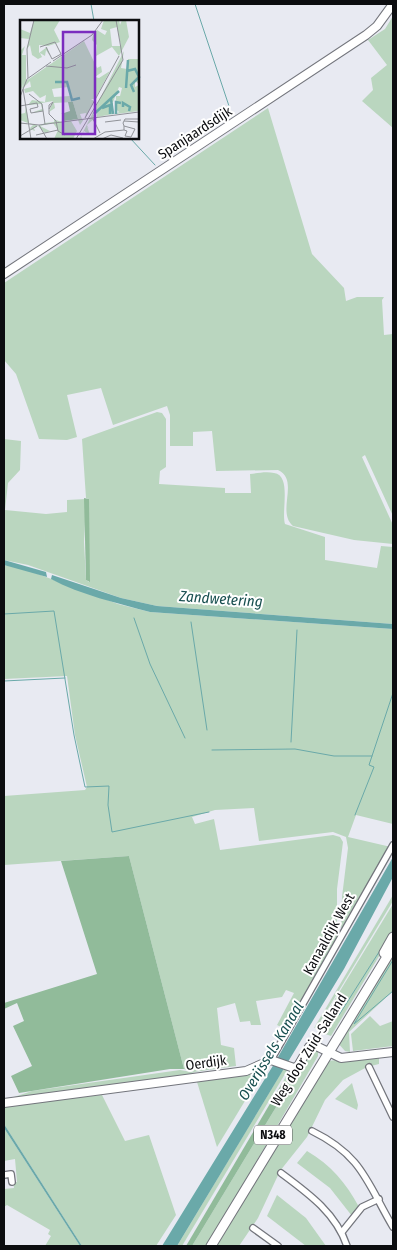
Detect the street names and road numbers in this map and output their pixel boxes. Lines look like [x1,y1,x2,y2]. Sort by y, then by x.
street label: Spanjaardsdijk [155,103,236,163]
street label: Kanaaldijk West [300,890,359,978]
street label: Weg door Zuid-Salland [267,991,351,1109]
street label: Oerdijk [184,1052,228,1074]
road number: N348 [254,1126,292,1144]

